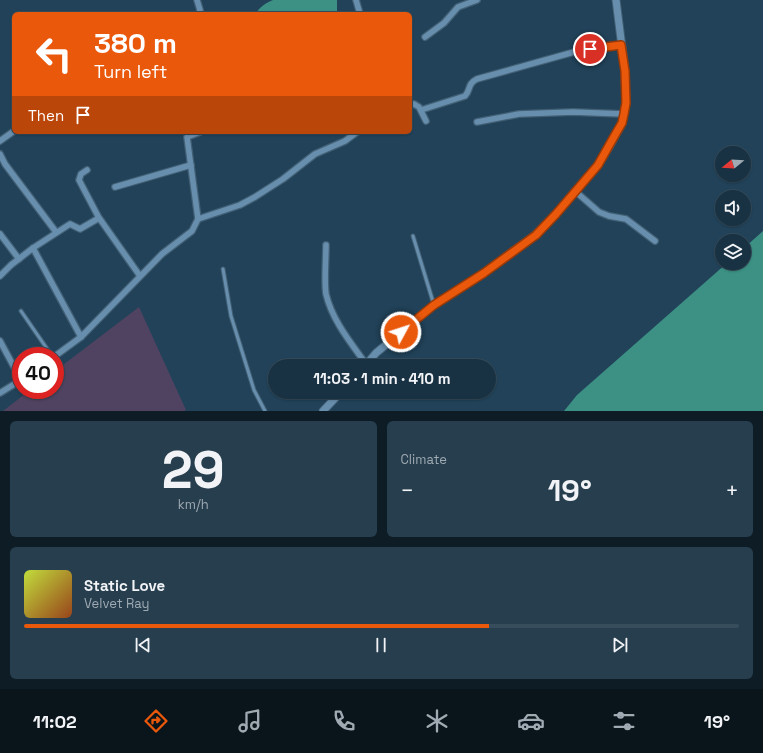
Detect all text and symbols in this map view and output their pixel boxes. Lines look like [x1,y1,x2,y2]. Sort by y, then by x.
text: 380 m [94,25,177,61]
icon: left [28,28,80,80]
pin [573,32,607,66]
icon: arrive [579,38,601,60]
text: Turn left [94,60,167,83]
icon: arrive [72,104,94,126]
text: Then [28,106,64,125]
north arrow [715,146,751,182]
map controls [715,146,751,270]
button: sound [715,190,751,226]
button: layers [715,234,751,270]
position arrow [380,311,422,353]
speed limit sign: 40 [12,347,64,399]
text: 11:03 · 1 min · 410 m [313,369,451,388]
text: 29 [162,437,225,503]
text: Climate [401,451,447,468]
text: 19° [548,471,592,510]
text: − [401,476,414,504]
text: + [725,476,739,504]
text: km/h [178,496,209,513]
text: Static Love [84,576,165,595]
text: Velvet Ray [84,595,149,612]
icon: previous [132,634,154,656]
icon: pause [370,634,392,656]
icon: next [609,634,631,656]
icon: directions [142,707,170,735]
icon: music [236,707,264,735]
icon: phone [330,707,358,735]
icon: climate [423,707,451,735]
icon: car [517,707,545,735]
icon: filters [610,707,638,735]
text: 11:02 [33,710,77,733]
text: 19° [704,710,730,733]

